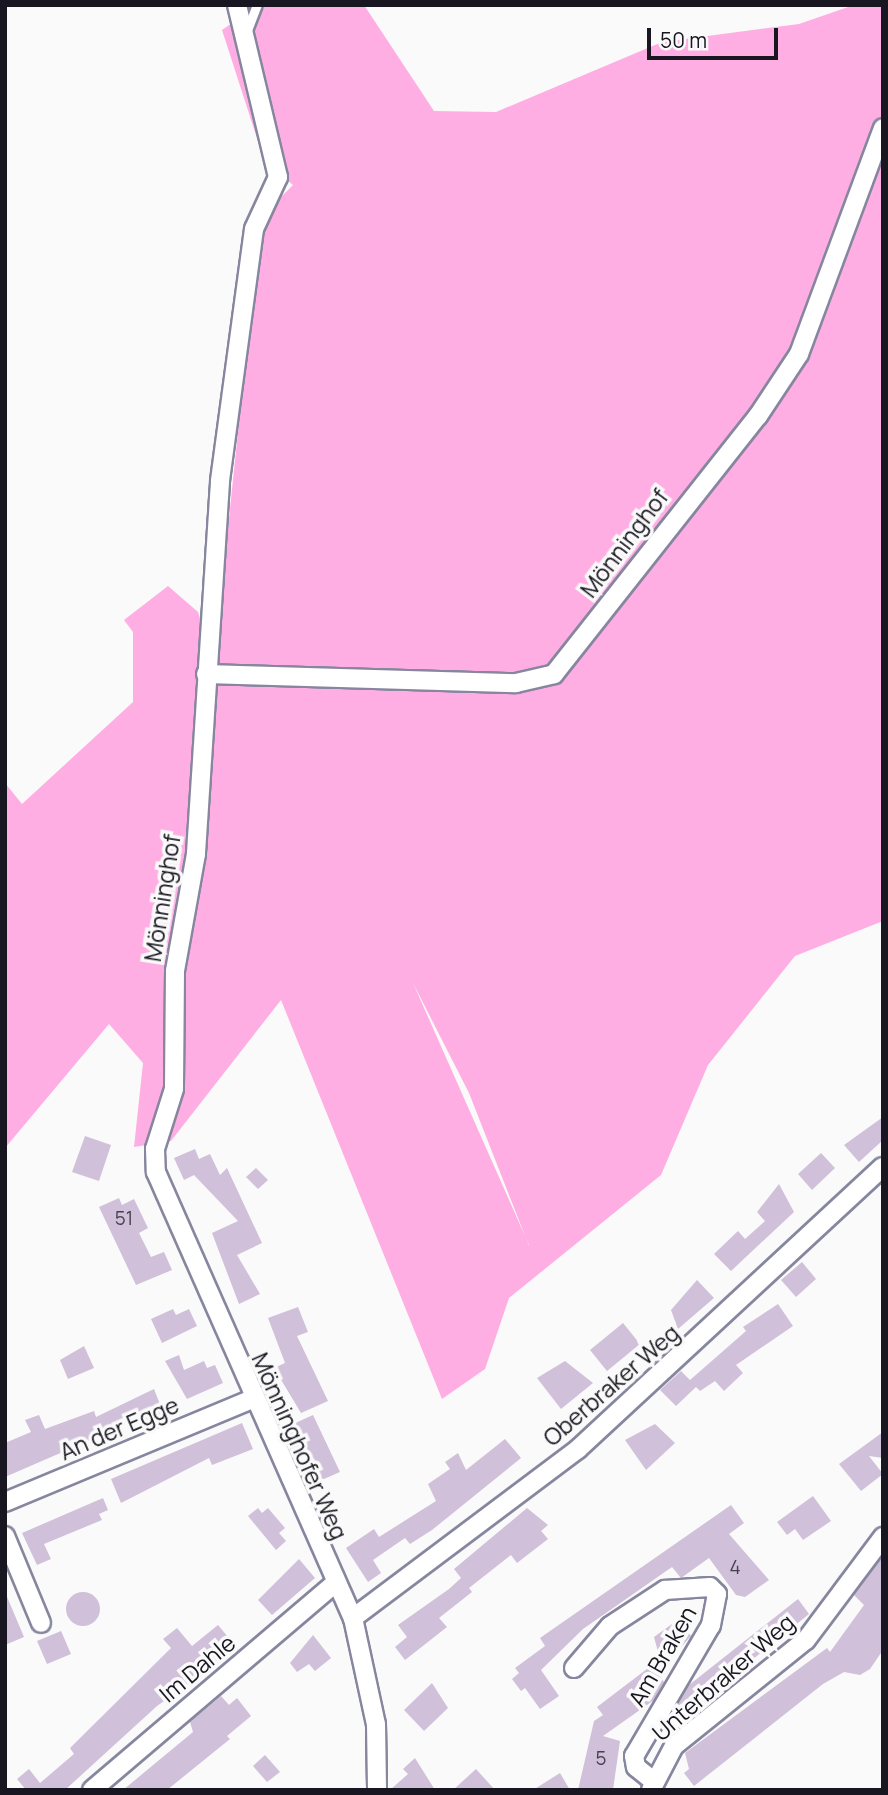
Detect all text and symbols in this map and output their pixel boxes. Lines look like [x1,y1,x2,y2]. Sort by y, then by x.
scale bar [650,14,781,58]
text: 50 m [660,26,707,54]
street label: Mönninghof [574,483,674,603]
street label: Mönninghof [138,832,186,964]
house number: 51 [115,1208,133,1230]
street label: Oberbraker Weg [537,1319,685,1451]
street label: Mönninghofer Weg [246,1348,354,1544]
street label: An der Egge [55,1391,183,1465]
house number: 4 [729,1557,741,1579]
street label: Am Braken [622,1601,702,1711]
street label: Unterbraker Weg [646,1608,800,1746]
street label: Im Dahle [154,1628,240,1708]
house number: 5 [596,1748,606,1770]

